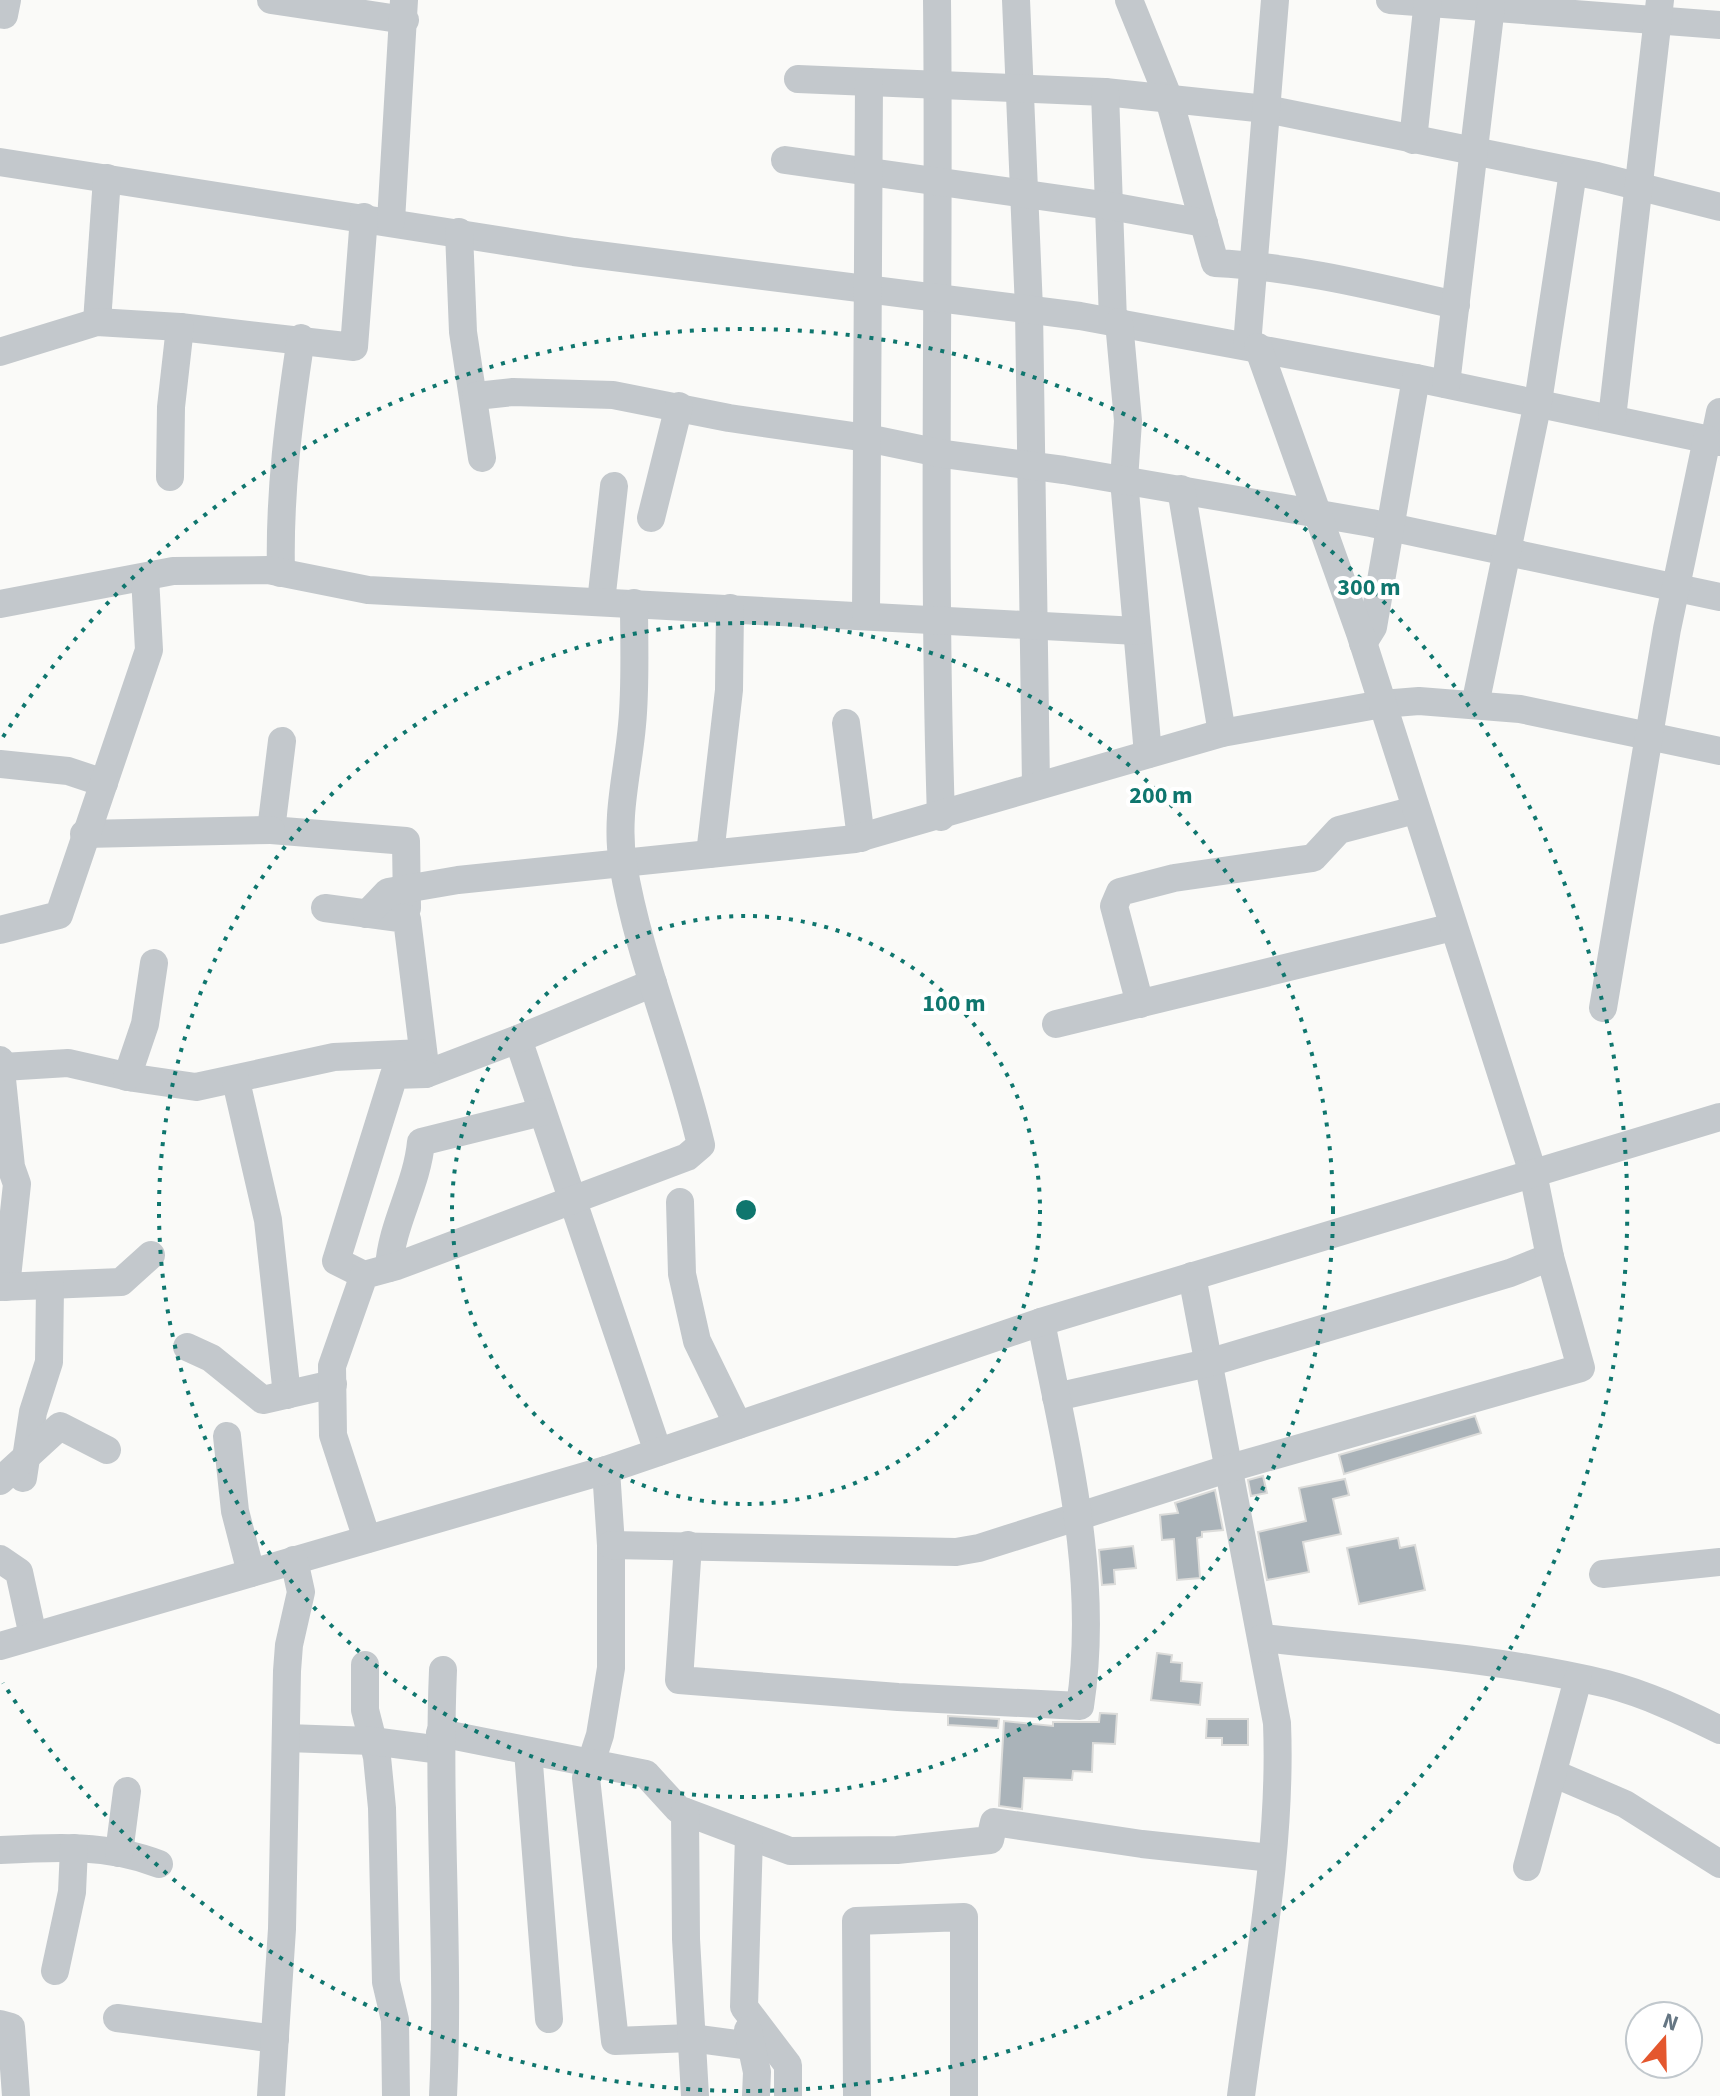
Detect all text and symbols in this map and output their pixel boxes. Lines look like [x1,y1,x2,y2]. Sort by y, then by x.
text: 300 m [1337,570,1401,605]
text: 200 m [1129,778,1193,813]
text: 100 m [922,986,986,1021]
centre of rings [732,1196,760,1224]
north arrow [1624,2000,1704,2080]
text: N [1658,2005,1683,2040]

